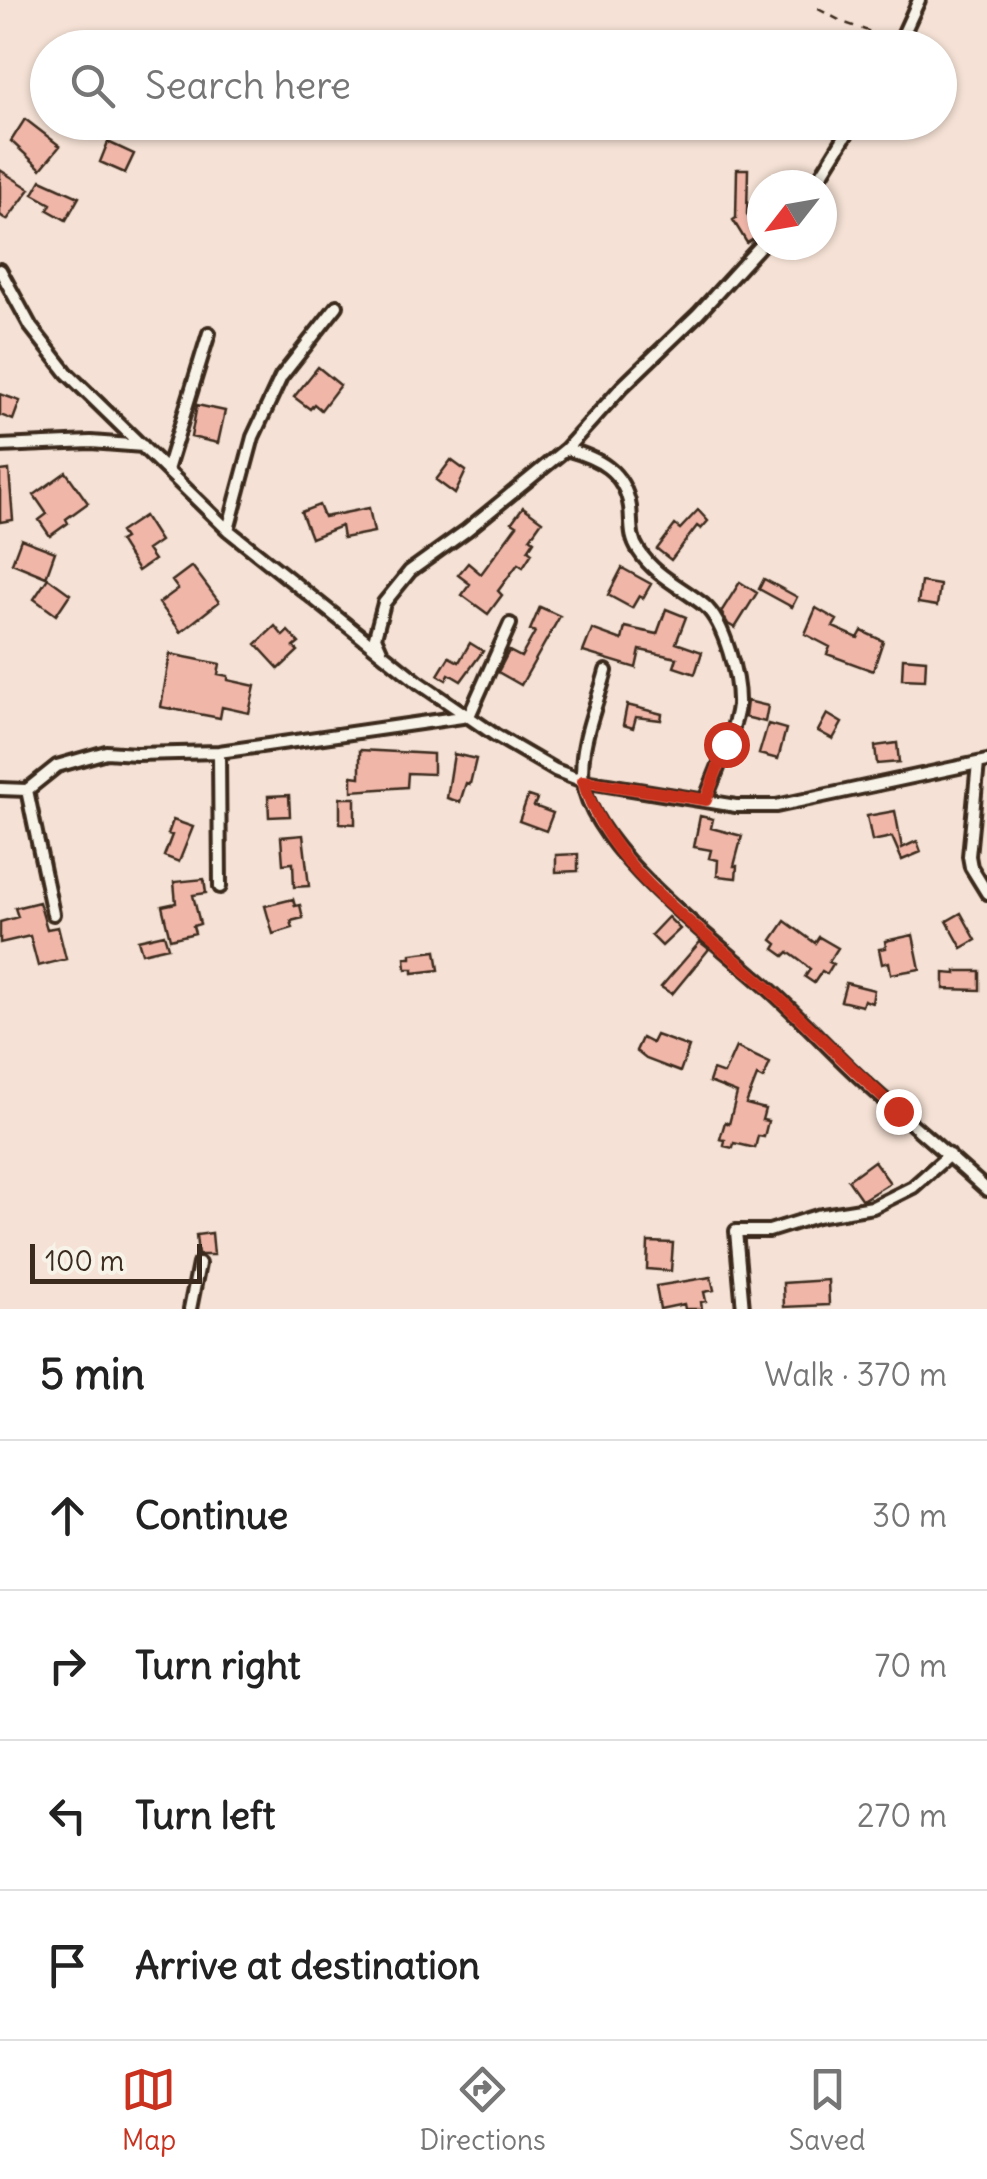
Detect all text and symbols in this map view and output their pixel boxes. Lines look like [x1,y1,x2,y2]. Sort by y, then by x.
search box [30,30,957,140]
icon: search [65,58,120,113]
text: Search here [145,62,351,109]
north arrow [747,170,837,260]
route start [704,722,750,768]
route end [876,1089,922,1135]
scale bar [30,1239,202,1284]
text: 100 m [45,1243,124,1279]
text: 5 min [40,1348,145,1400]
text: Walk · 370 m [764,1354,947,1395]
icon: ahead [40,1488,95,1543]
text: Continue [135,1492,288,1539]
text: 30 m [872,1495,947,1536]
icon: right [40,1638,95,1693]
text: Turn right [135,1642,301,1689]
text: 70 m [875,1645,947,1686]
icon: left [40,1788,95,1843]
text: Turn left [135,1792,275,1839]
text: 270 m [857,1795,947,1836]
icon: arrive [40,1938,95,1993]
text: Arrive at destination [135,1942,480,1989]
tab: Map [121,2062,176,2158]
tab: Directions [419,2062,546,2158]
tab: Saved [789,2062,866,2158]

